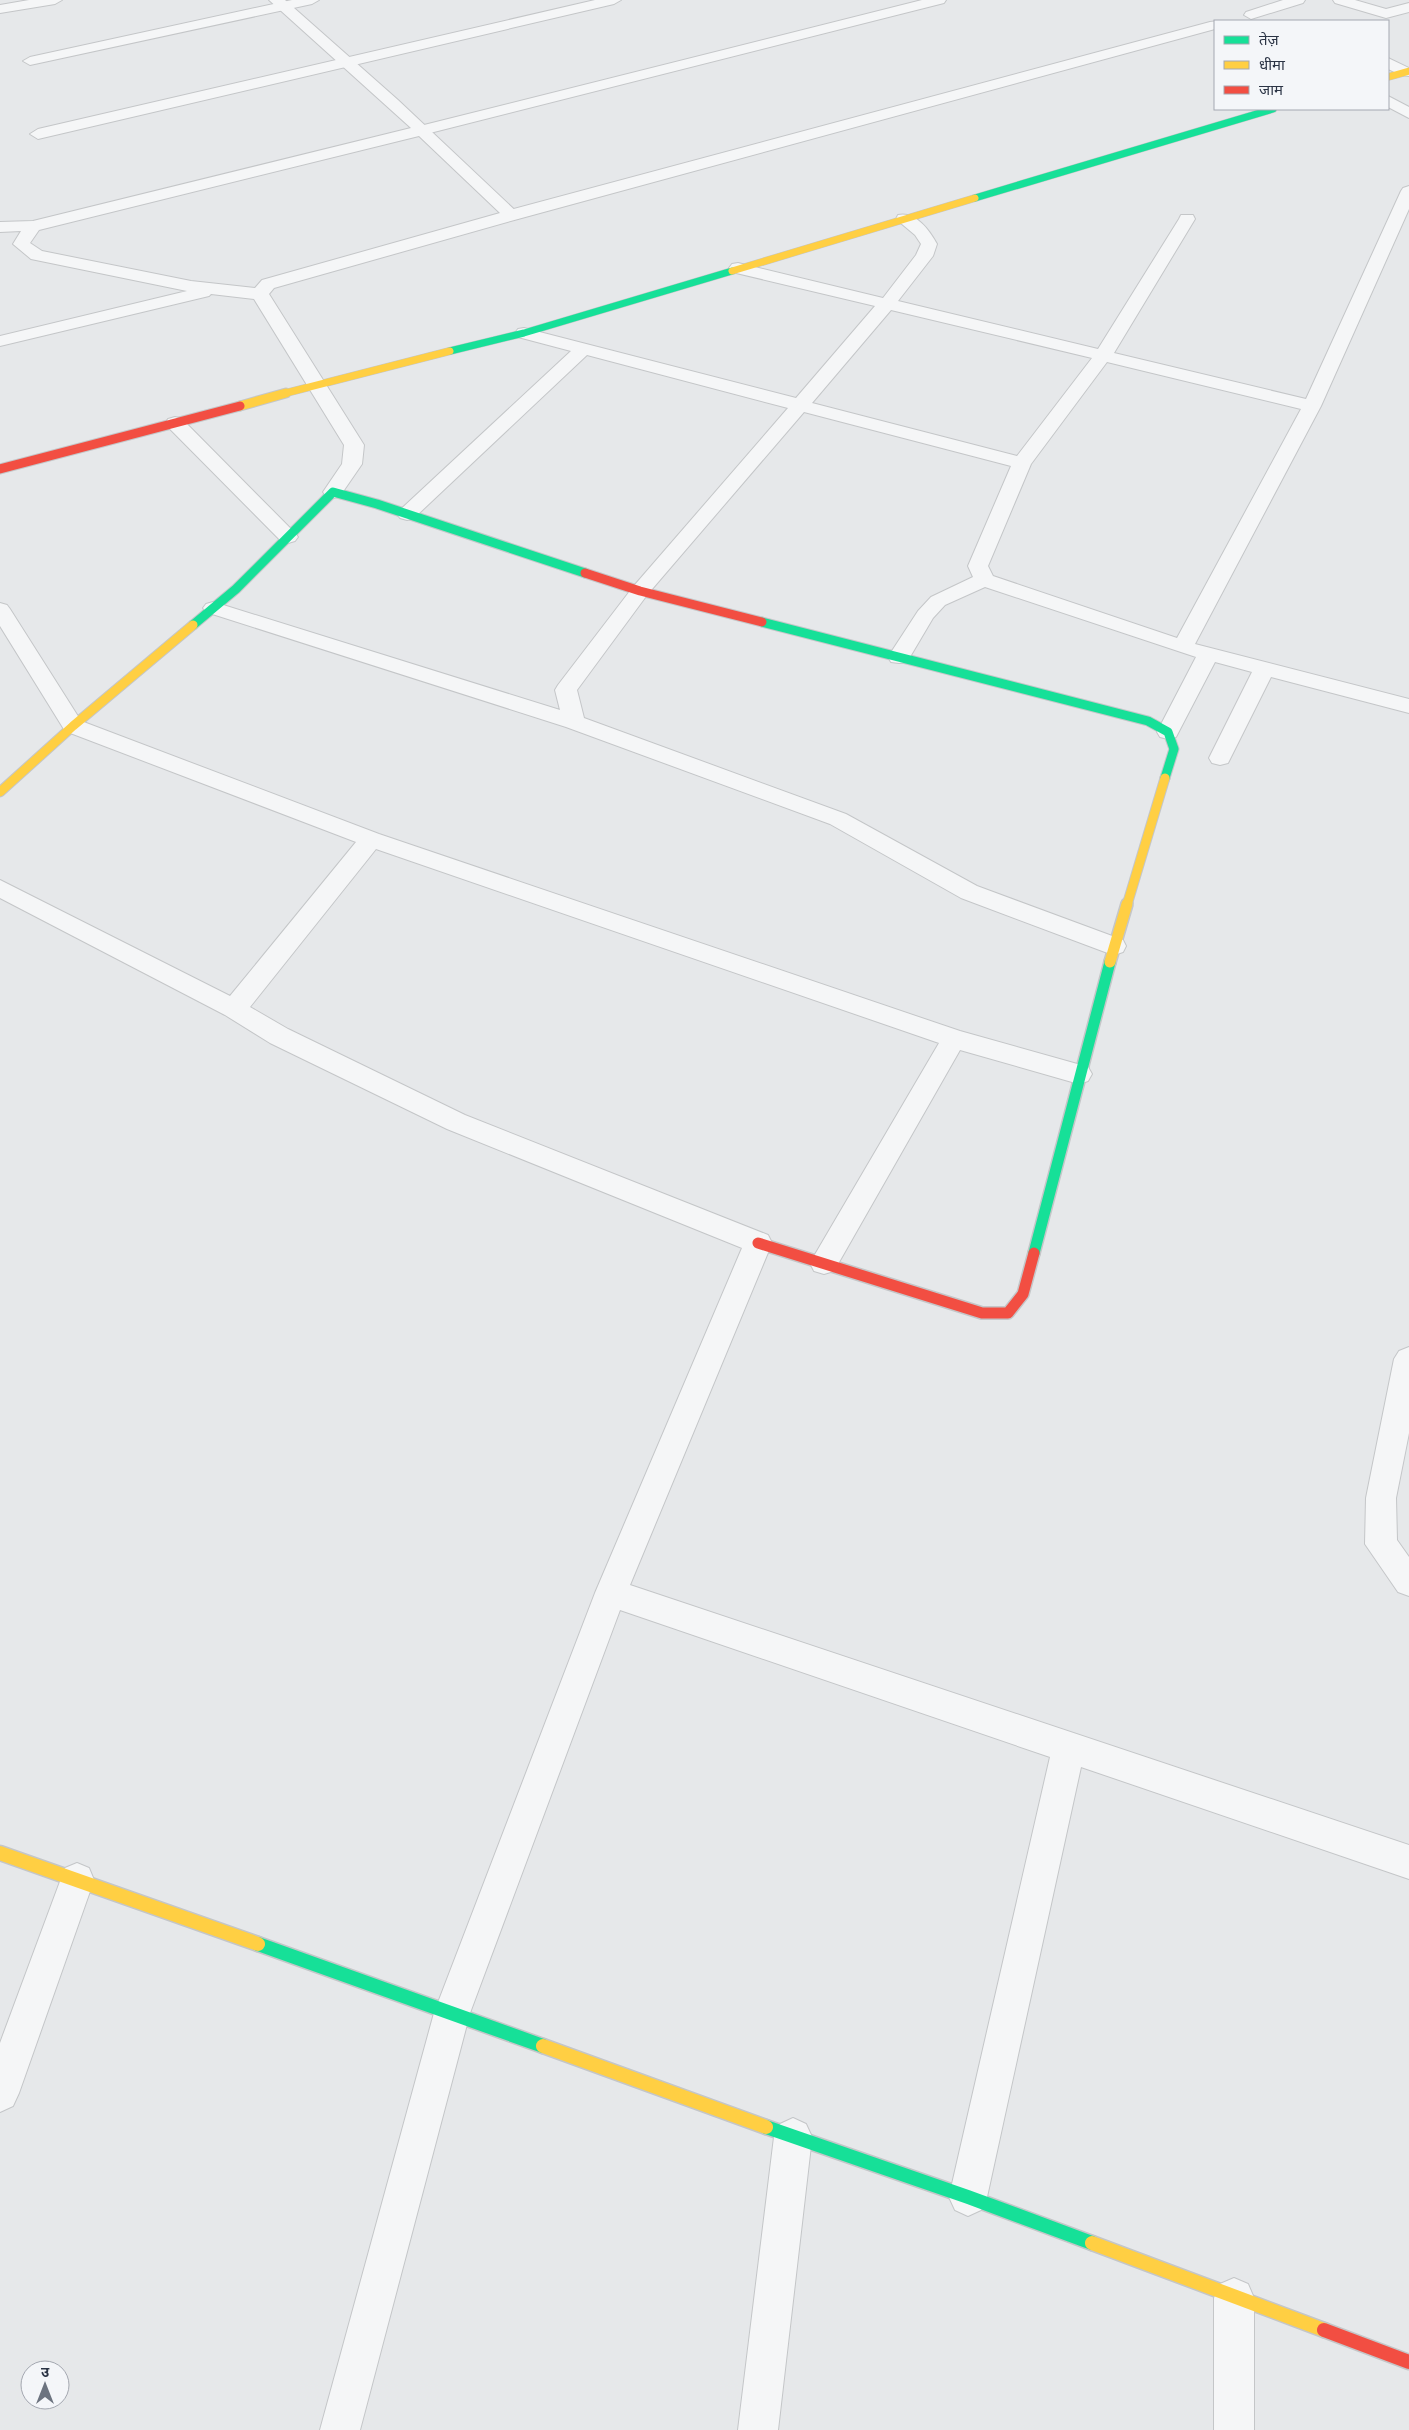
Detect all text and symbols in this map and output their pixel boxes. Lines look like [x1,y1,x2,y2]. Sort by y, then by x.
legend [1214,20,1389,110]
text: तेज़ [1259,31,1280,49]
text: धीमा [1259,56,1286,74]
text: जाम [1259,81,1284,99]
north arrow [20,2360,70,2410]
text: उ [41,2364,50,2380]

